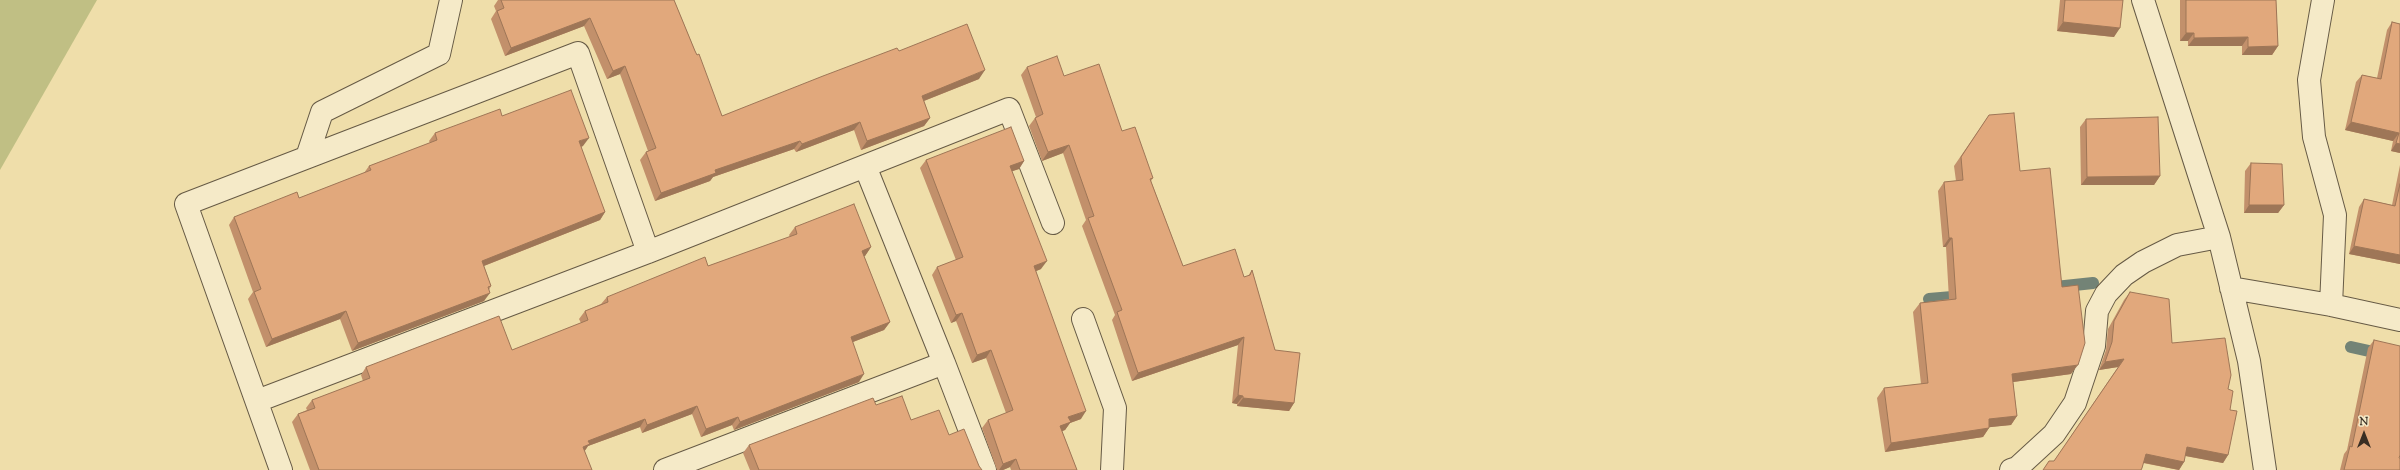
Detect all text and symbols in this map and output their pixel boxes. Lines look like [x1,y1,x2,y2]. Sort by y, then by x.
north arrow [2344,414,2384,454]
text: N [2360,414,2368,430]

